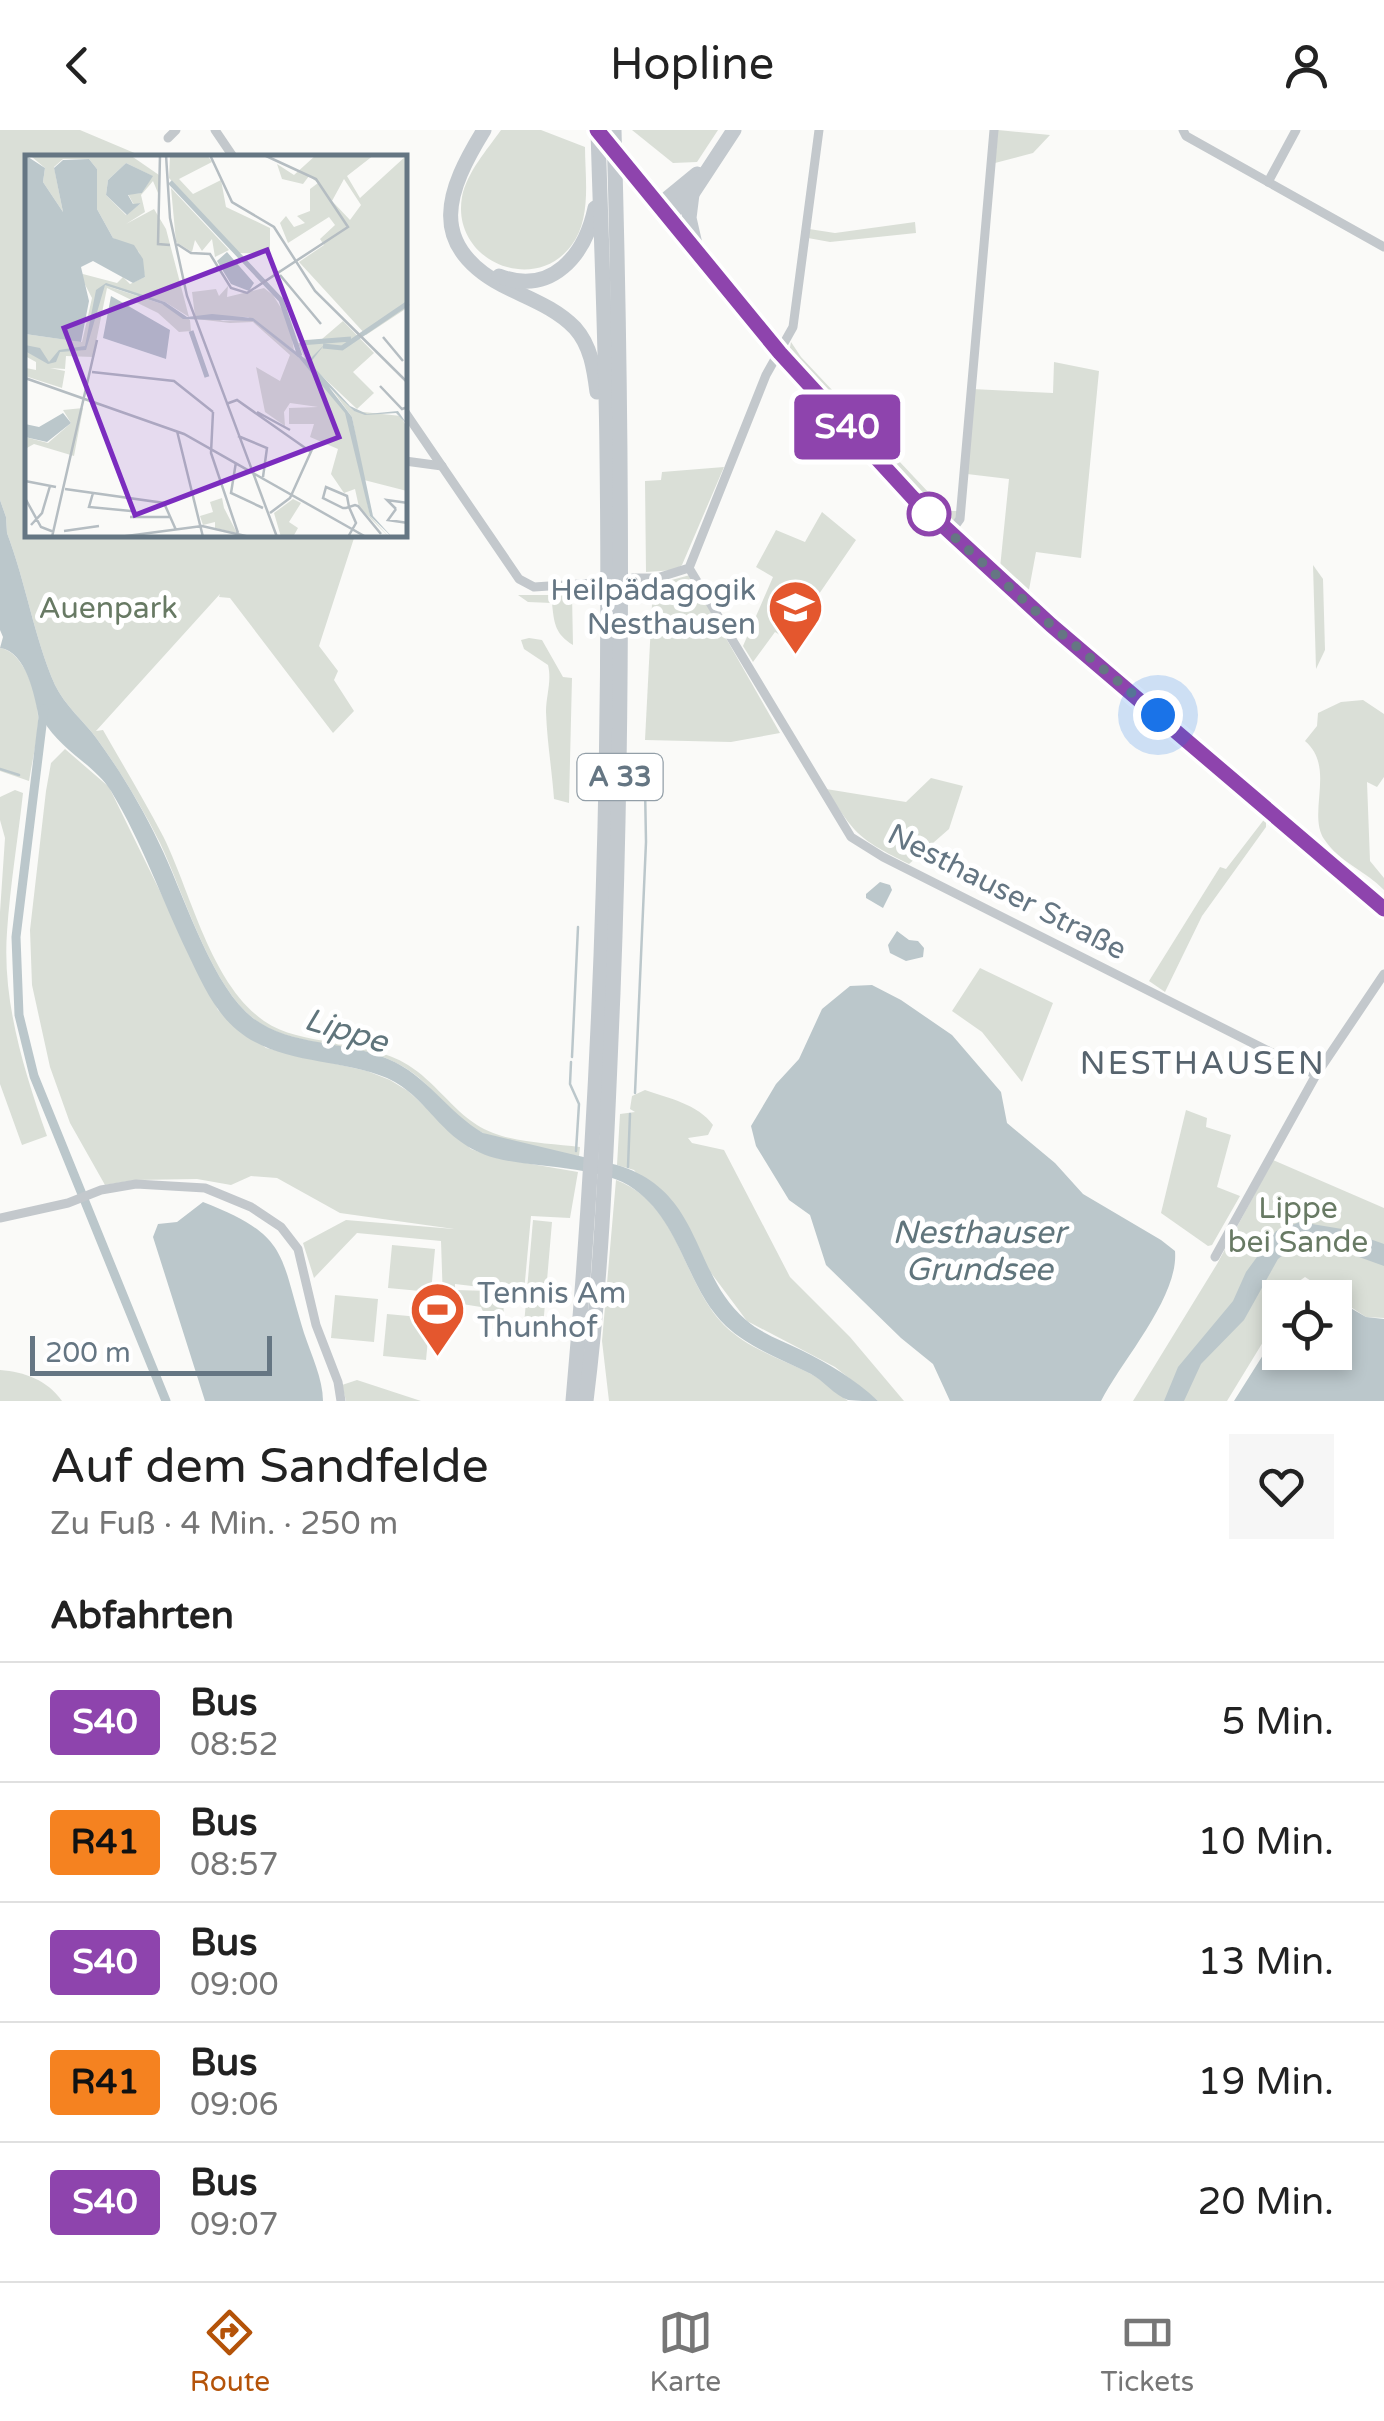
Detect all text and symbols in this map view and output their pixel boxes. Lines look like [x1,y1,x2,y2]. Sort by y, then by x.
icon: back [50,38,105,93]
text: Hopline [610,38,774,92]
icon: person [1279,38,1334,93]
inset map [25,155,408,538]
line badge: S40 [790,394,904,460]
text: S40 [814,406,880,448]
unlabelled marker [908,493,950,535]
place label: Heilpädagogik Nesthausen [550,572,756,643]
school or university icon: Heilpädagogik Nesthausen [765,577,825,656]
park label: Auenpark [38,590,178,627]
your location [1133,690,1183,740]
road number: A 33 [578,754,662,800]
street label: Nesthauser Straße [881,816,1133,968]
water label: Lippe [300,1000,394,1062]
district label: NESTHAUSEN [1080,1045,1326,1083]
park label: Lippe bei Sande [1228,1190,1368,1261]
water label: Nesthauser Grundsee [892,1214,1069,1289]
place label: Tennis Am Thunhof [477,1275,626,1346]
sports icon: Tennis Am Thunhof [408,1280,468,1359]
map controls [1262,1280,1352,1370]
button: locate [1262,1280,1352,1370]
scale bar [30,1331,272,1376]
text: 200 m [45,1336,131,1370]
button: heart [1229,1434,1334,1539]
text: Auf dem Sandfelde [50,1438,489,1496]
text: Zu Fuß · 4 Min. · 250 m [50,1505,398,1543]
text: Abfahrten [50,1593,234,1639]
text: Bus [190,1680,257,1726]
text: 5 Min. [1221,1699,1334,1745]
text: S40 [72,1701,138,1743]
text: 08:52 [190,1726,279,1764]
text: Bus [190,1800,257,1846]
text: 10 Min. [1198,1819,1334,1865]
text: R41 [71,1821,139,1863]
text: 08:57 [190,1846,279,1884]
text: Bus [190,1920,257,1966]
text: 13 Min. [1198,1939,1334,1985]
text: S40 [72,1941,138,1983]
text: 09:00 [190,1966,279,2004]
text: Bus [190,2040,257,2086]
text: 19 Min. [1198,2059,1334,2105]
text: R41 [71,2061,139,2103]
text: 09:06 [190,2086,279,2124]
text: Bus [190,2160,257,2206]
text: 20 Min. [1198,2179,1334,2225]
text: S40 [72,2181,138,2223]
text: 09:07 [190,2206,279,2244]
tab: Route [190,2305,270,2399]
tab: Karte [650,2305,721,2399]
tab: Tickets [1101,2305,1194,2399]

